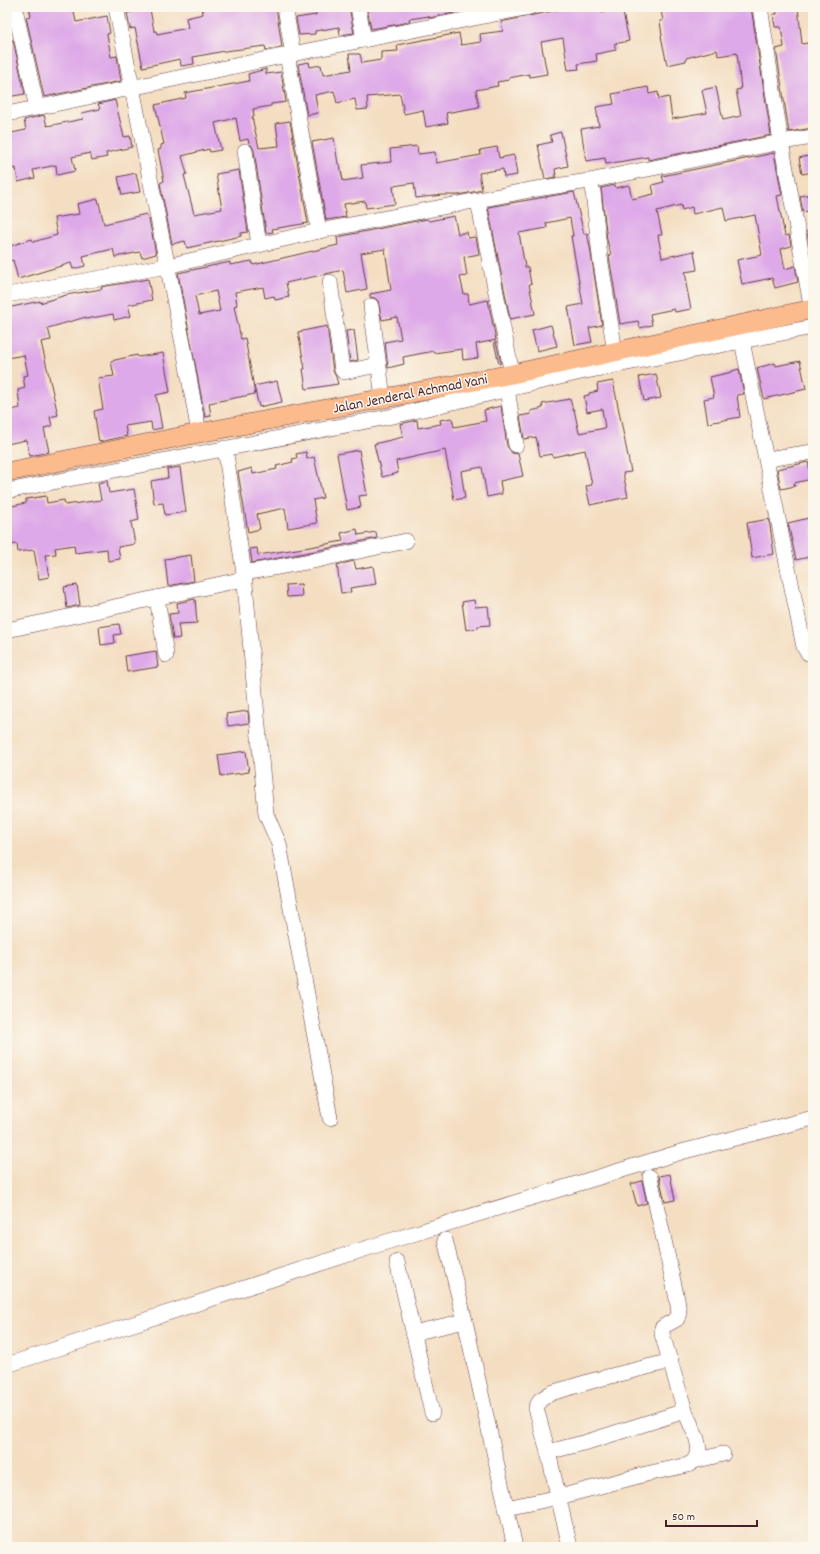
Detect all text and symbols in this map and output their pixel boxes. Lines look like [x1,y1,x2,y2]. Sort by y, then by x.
street label: Jalan Jenderal Achmad Yani [331,369,490,421]
scale bar [666,1502,757,1528]
text: 50 m [672,1509,695,1526]

